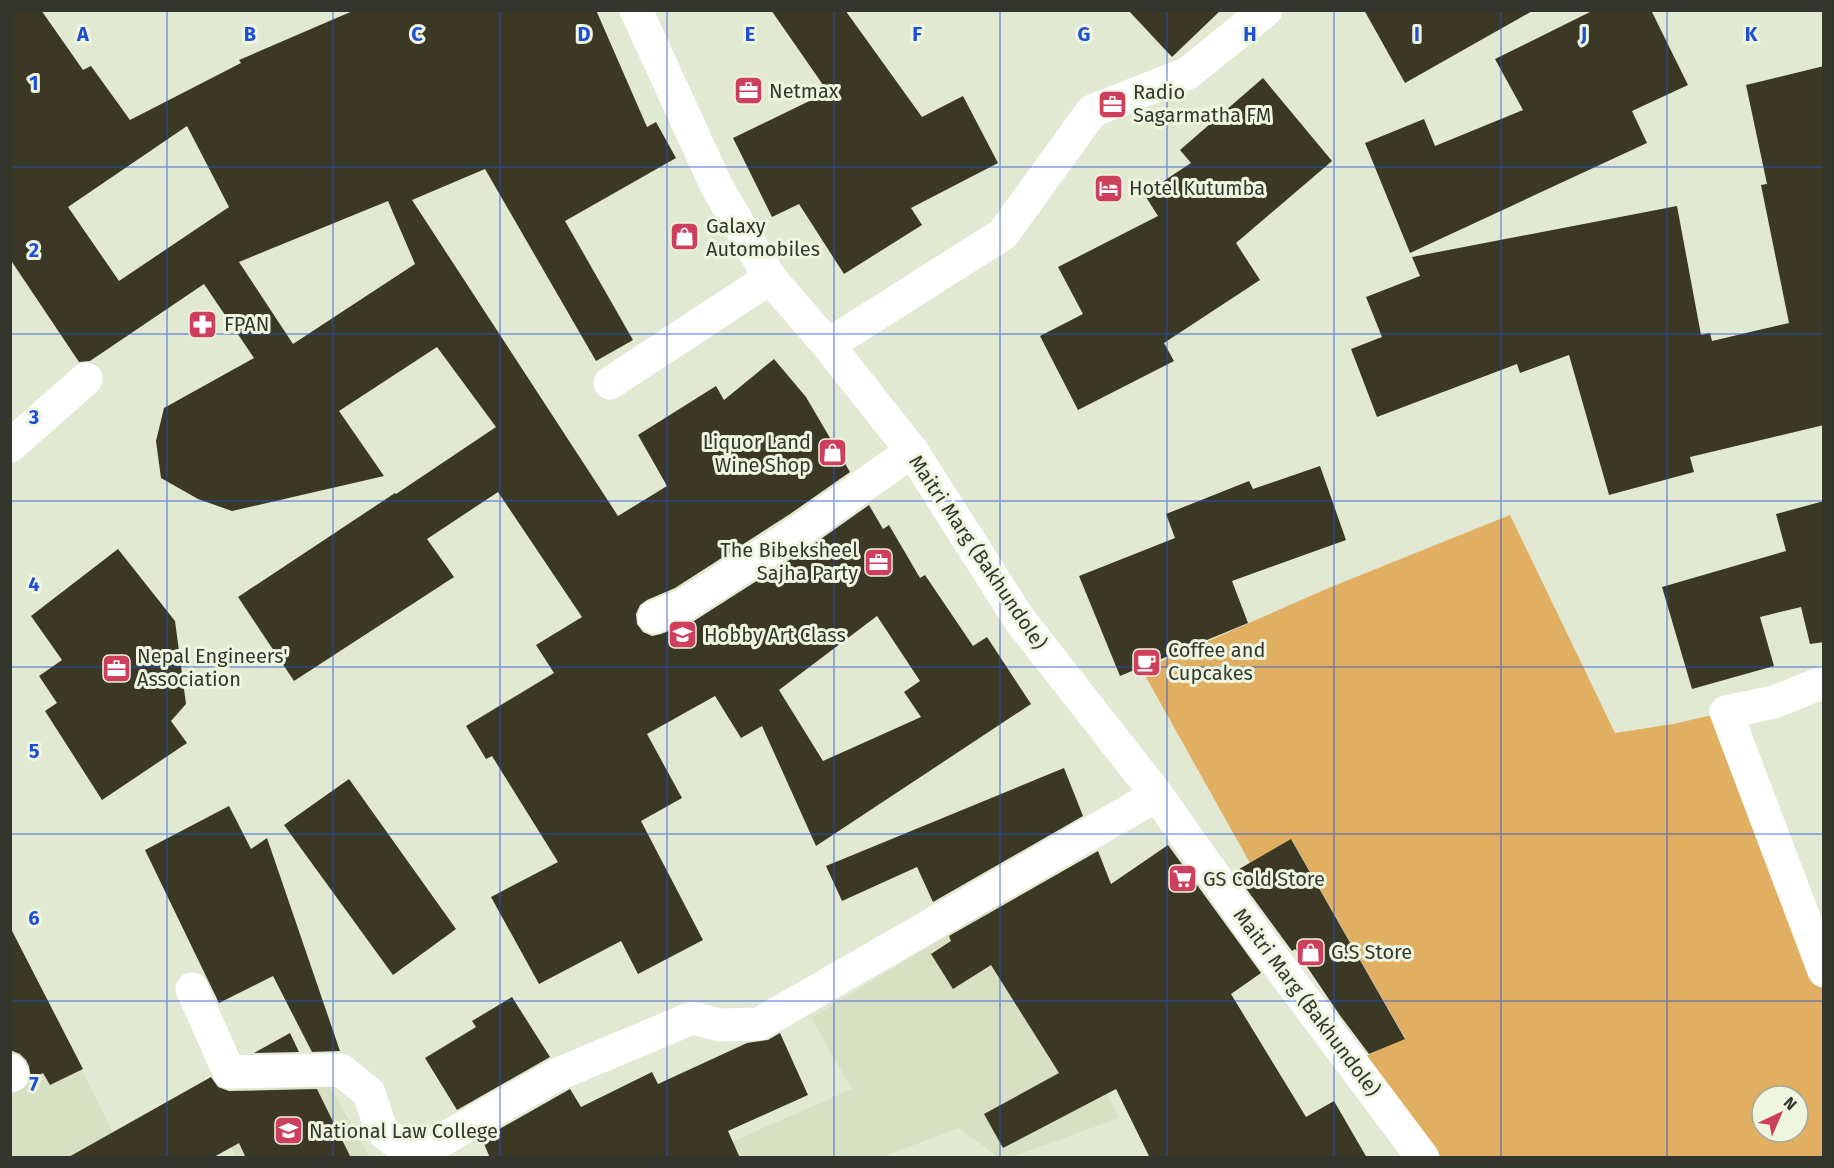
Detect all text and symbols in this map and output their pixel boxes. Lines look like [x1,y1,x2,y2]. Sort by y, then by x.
text: A [76,22,90,46]
text: B [244,22,256,46]
text: C [411,22,423,46]
text: D [577,22,591,46]
text: E [745,22,755,46]
text: F [912,22,922,46]
text: G [1078,22,1090,46]
text: H [1243,22,1257,46]
text: I [1414,22,1420,46]
text: J [1580,22,1587,46]
text: K [1745,22,1758,46]
text: 1 [29,71,39,95]
office icon: Netmax [732,75,764,107]
place label: Netmax [769,79,839,103]
place label: Radio Sagarmatha FM [1133,80,1271,127]
office icon: Radio Sagarmatha FM [1096,88,1128,120]
hotel icon: Hotel Kutumba [1092,172,1124,204]
place label: Hotel Kutumba [1129,176,1265,200]
place label: Galaxy Automobiles [706,214,820,261]
shop icon: Galaxy Automobiles [669,221,701,253]
text: 2 [29,238,39,262]
pharmacy icon: FPAN [187,308,219,340]
place label: FPAN [224,312,269,336]
text: 3 [28,405,39,429]
place label: Liquor Land Wine Shop [703,430,811,477]
shop icon: Liquor Land Wine Shop [816,437,848,469]
street label: Maitri Marg (Bakhundole) [904,450,1052,654]
place label: The Bibeksheel Sajha Party [720,538,858,585]
office icon: The Bibeksheel Sajha Party [863,546,895,578]
text: 4 [28,572,40,596]
school or university icon: Hobby Art Class [667,619,699,651]
place label: Hobby Art Class [704,623,846,647]
place label: Coffee and Cupcakes [1168,638,1265,685]
place label: Nepal Engineers' Association [137,644,288,691]
cafe icon: Coffee and Cupcakes [1131,646,1163,678]
office icon: Nepal Engineers' Association [100,652,132,684]
text: 5 [29,739,40,763]
supermarket icon: GS Cold Store [1166,863,1198,895]
place label: GS Cold Store [1203,867,1325,891]
street label: Maitri Marg (Bakhundole) [1228,903,1386,1101]
text: 6 [28,906,40,930]
shop icon: G.S Store [1294,936,1326,968]
place label: G.S Store [1331,940,1412,964]
text: 7 [29,1072,39,1096]
north arrow [1750,1084,1810,1144]
text: N [1780,1093,1800,1114]
school or university icon: National Law College [272,1115,304,1147]
place label: National Law College [309,1119,498,1143]

